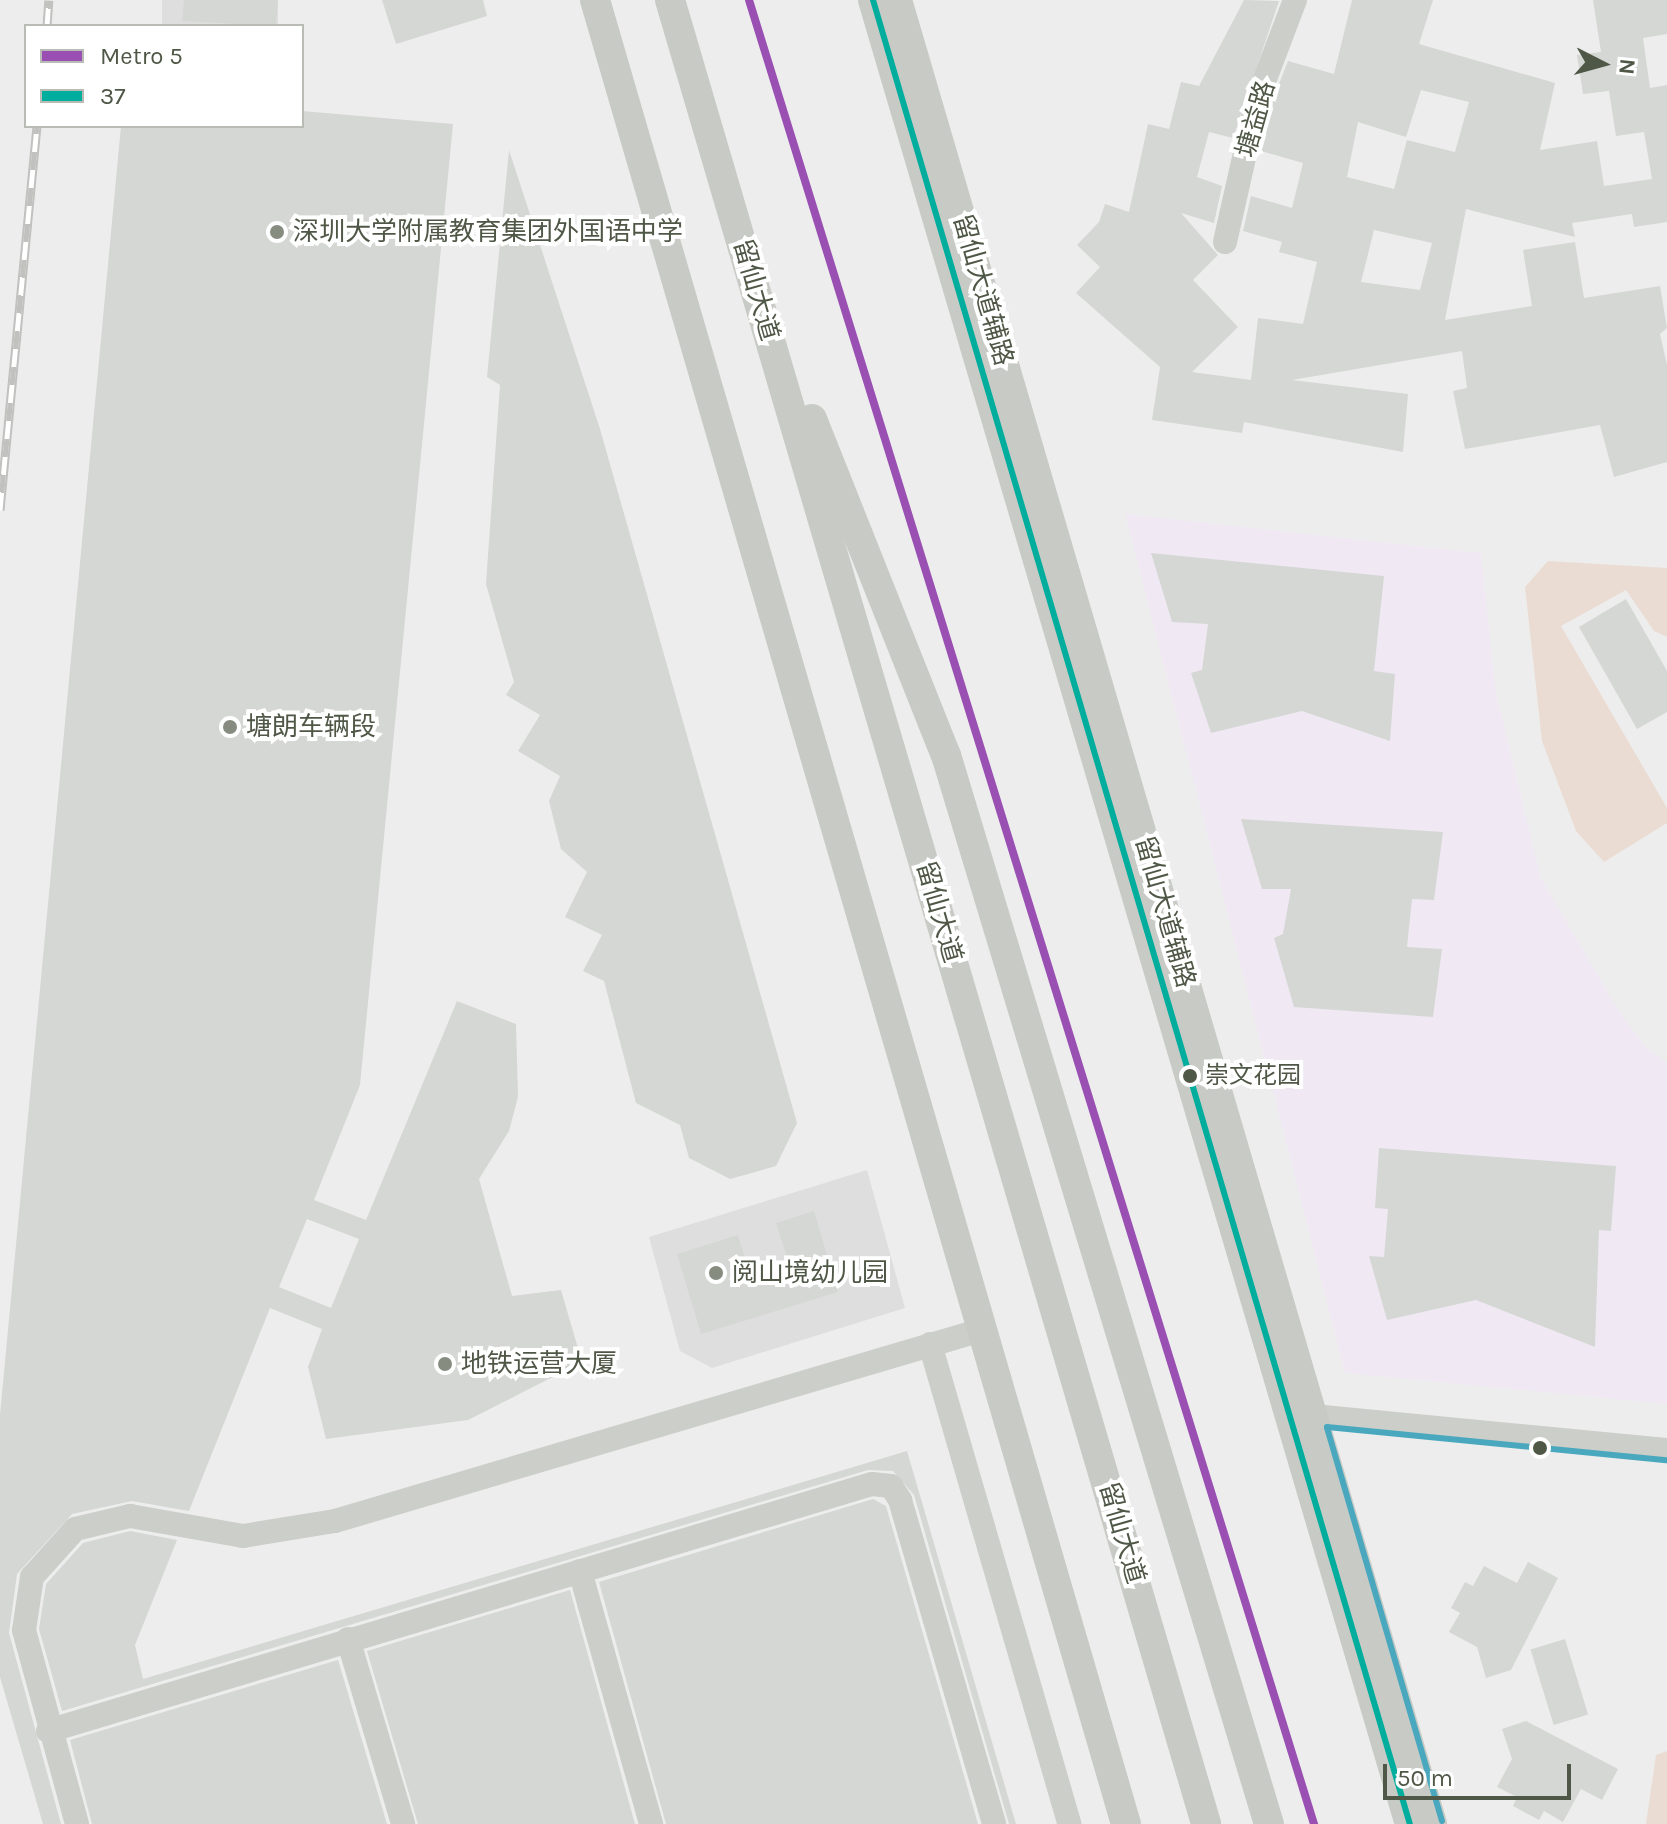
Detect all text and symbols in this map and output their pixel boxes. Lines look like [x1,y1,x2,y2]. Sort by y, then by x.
legend [24,24,304,128]
north arrow [1563,24,1643,104]
text: Metro 5 [100,42,183,70]
text: N [1613,57,1641,76]
street label: 塘益路 [1230,77,1282,161]
text: 37 [100,82,125,110]
street label: 留仙大道辅路 [947,211,1019,369]
place label: 深圳大学附属教育集团外国语中学 [293,216,683,248]
marker: 深圳大学附属教育集团外国语中学 [268,223,286,241]
street label: 留仙大道 [727,236,785,344]
place label: 塘朗车辆段 [246,711,376,743]
marker: 塘朗车辆段 [221,718,239,736]
street label: 留仙大道辅路 [1129,833,1201,991]
street label: 留仙大道 [910,858,968,966]
place label: 崇文花园 [1205,1062,1301,1090]
marker: 崇文花园 [1182,1068,1198,1084]
place label: 阅山境幼儿园 [732,1257,888,1289]
marker: 阅山境幼儿园 [707,1264,725,1282]
place label: 地铁运营大厦 [461,1348,617,1380]
marker: 地铁运营大厦 [436,1355,454,1373]
unlabelled marker [1532,1440,1548,1456]
street label: 留仙大道 [1093,1479,1151,1587]
scale bar [1387,1748,1575,1798]
text: 50 m [1397,1764,1453,1792]

